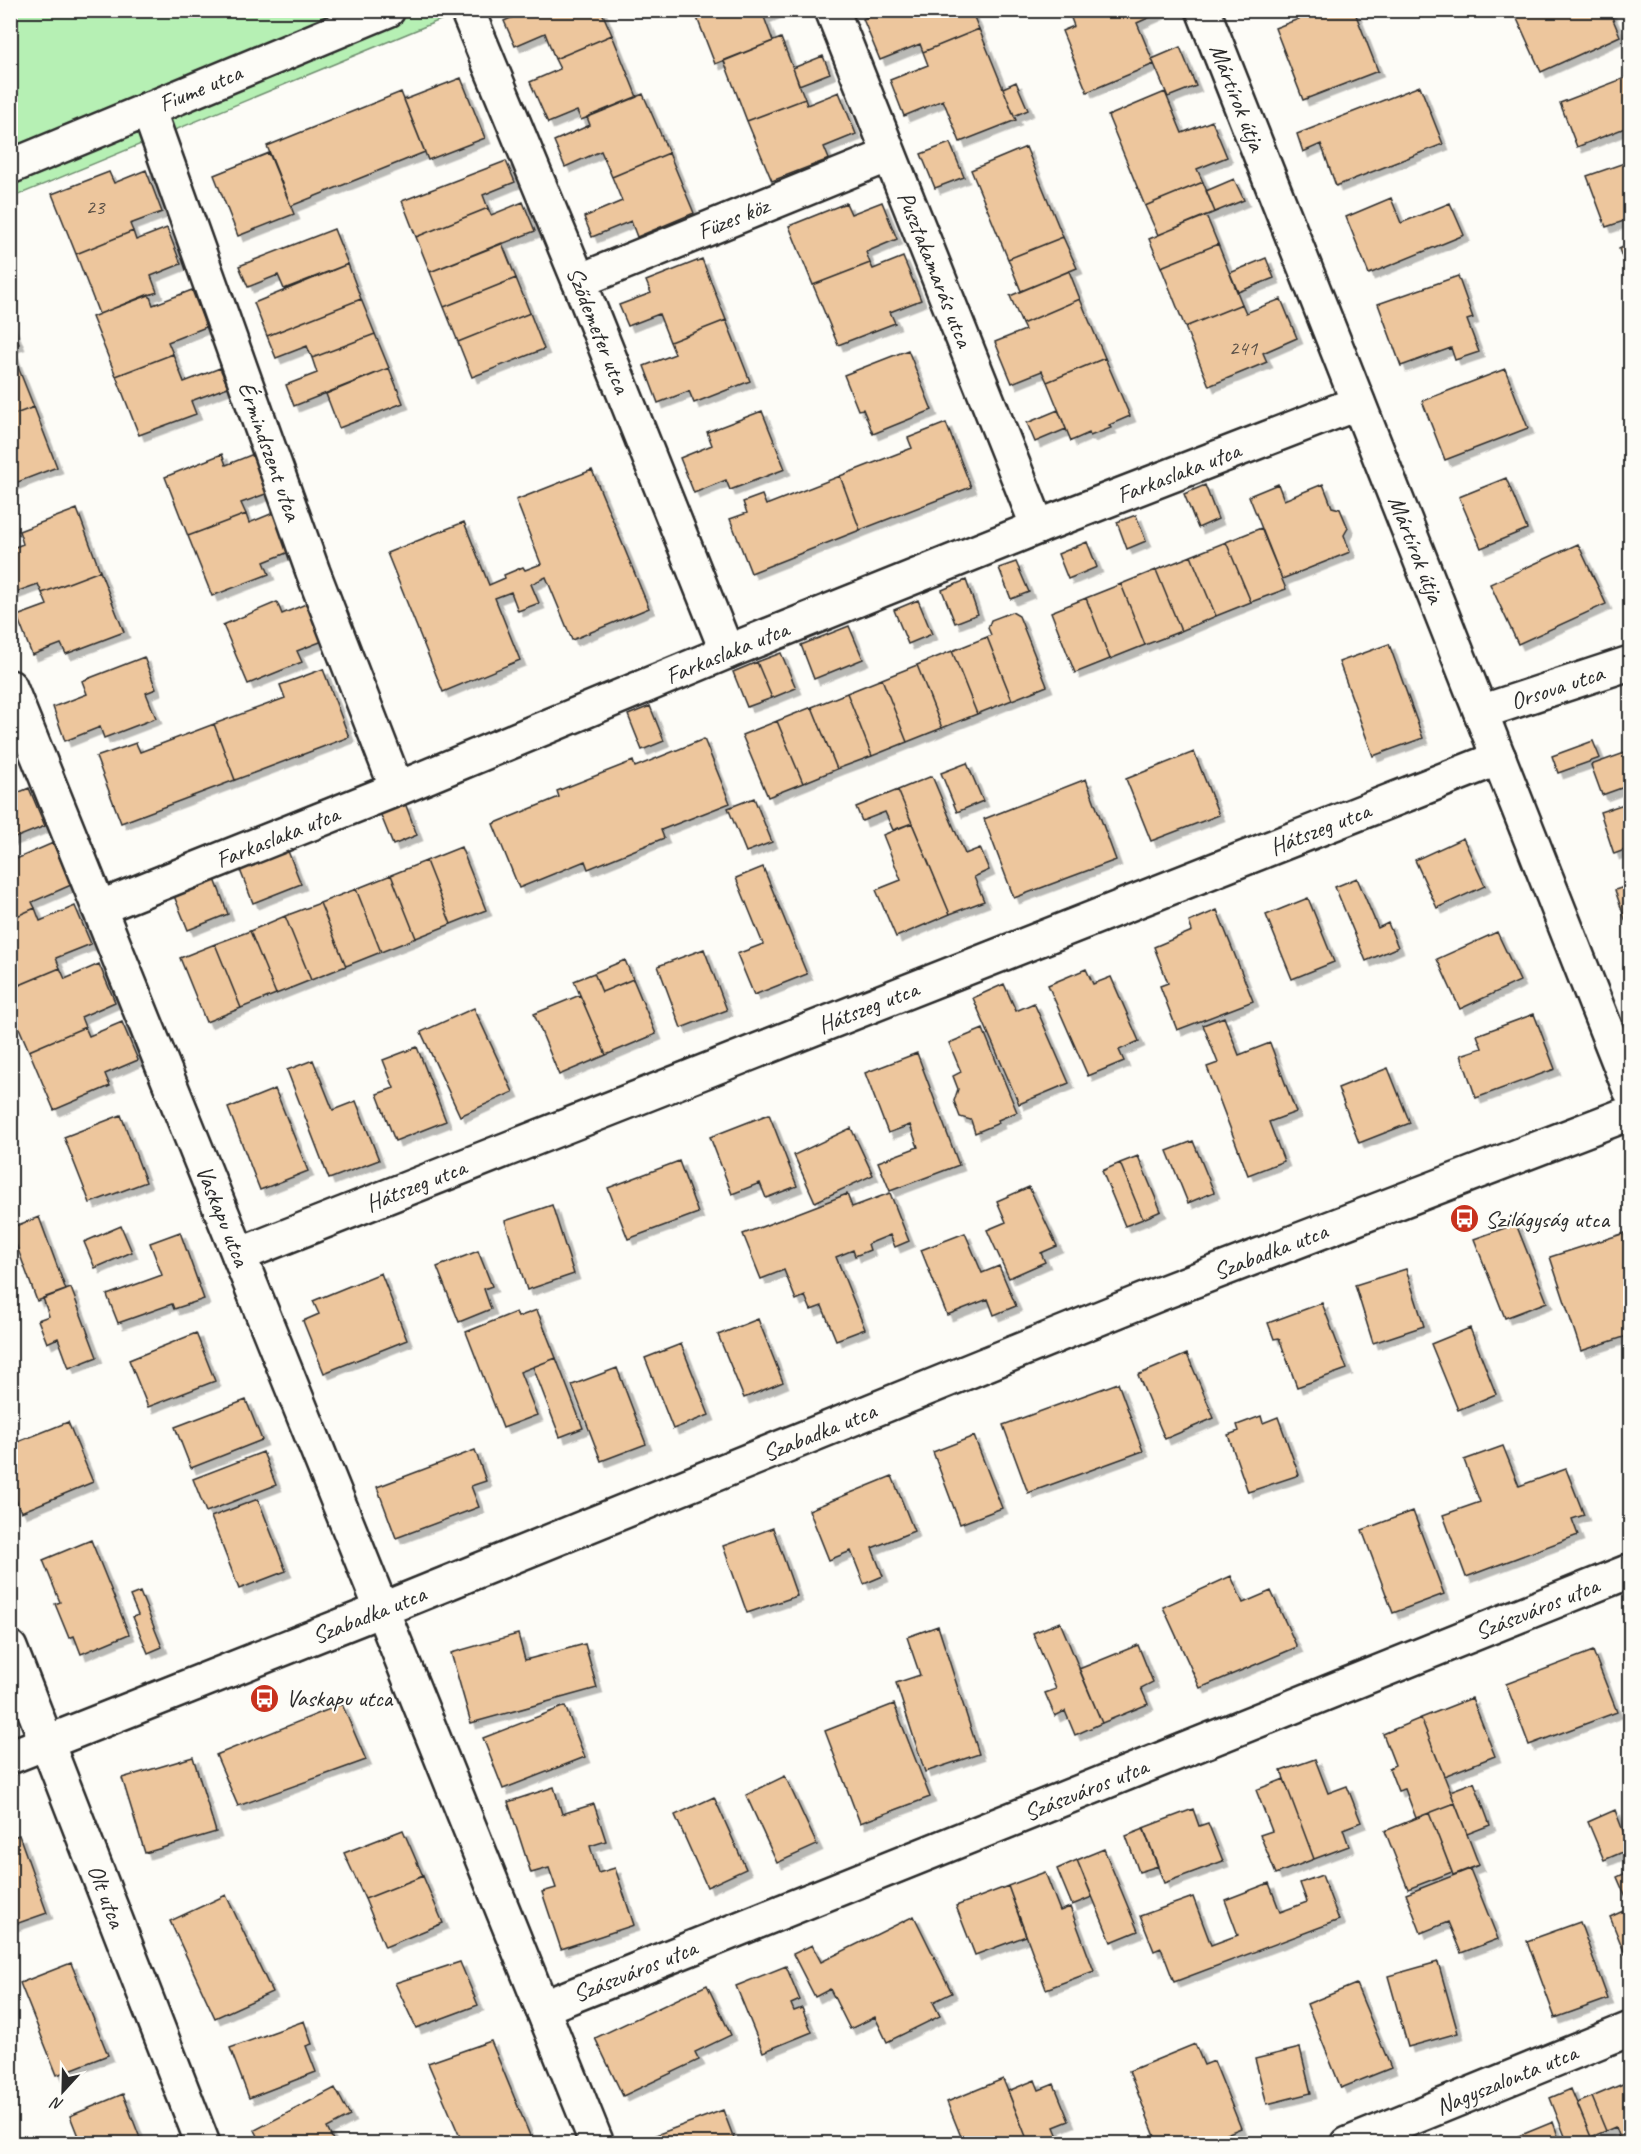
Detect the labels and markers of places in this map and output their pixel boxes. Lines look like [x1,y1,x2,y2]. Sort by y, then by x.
bus stop icon: Szilágyság utca [1448,1203,1480,1235]
place label: Szilágyság utca [1485,1204,1610,1234]
bus stop icon: Vaskapu utca [249,1682,281,1714]
place label: Vaskapu utca [286,1683,394,1713]

